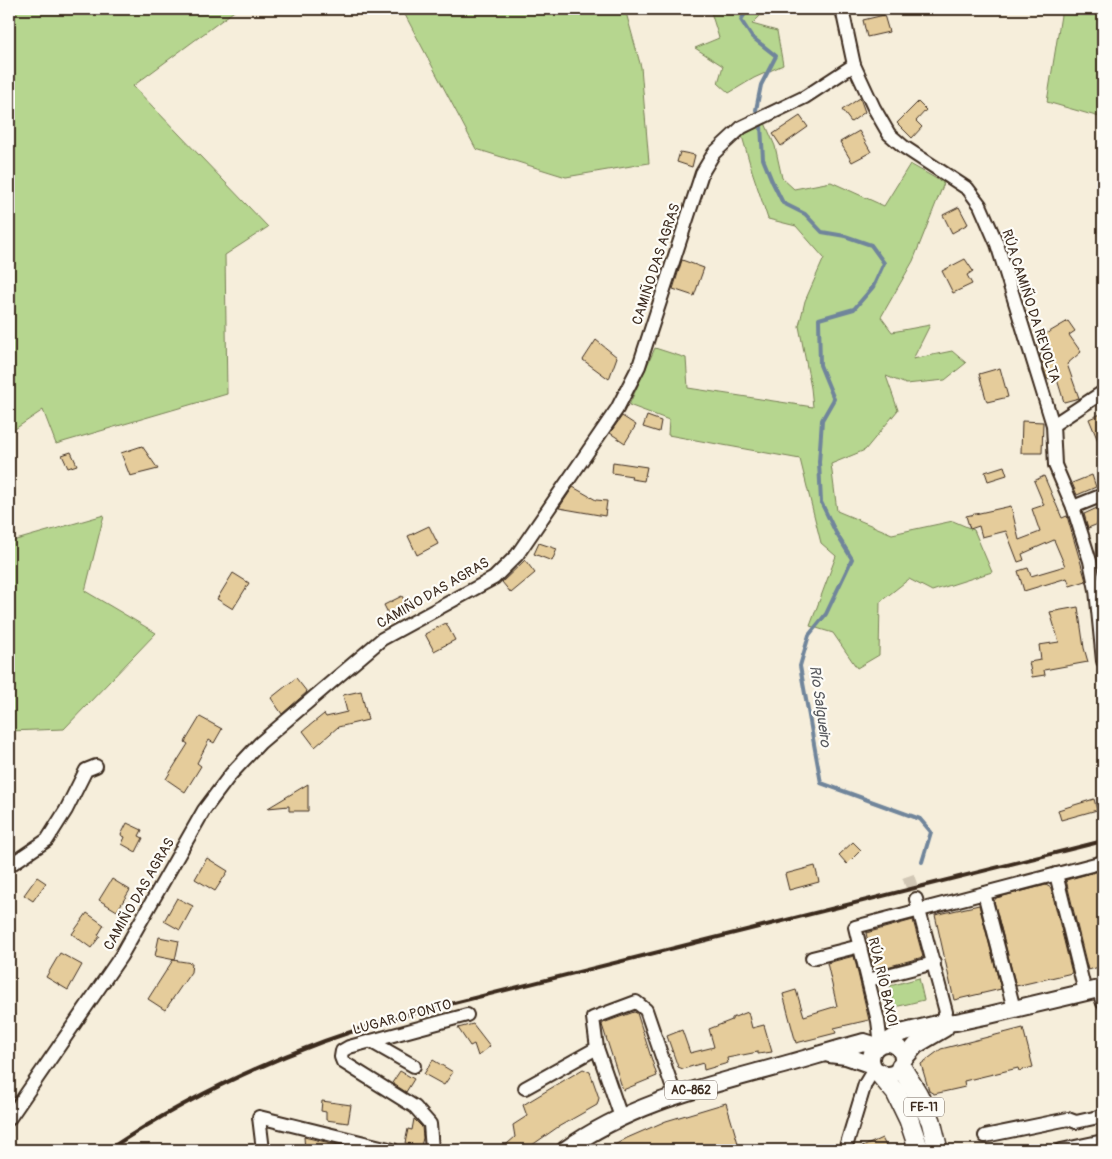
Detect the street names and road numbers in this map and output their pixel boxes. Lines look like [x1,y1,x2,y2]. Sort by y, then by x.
street label: CAMIÑO DAS AGRAS [627,201,684,327]
street label: RÚA CAMIÑO DA REVOLTA [998,227,1065,385]
street label: CAMIÑO DAS AGRAS [373,553,492,632]
street label: CAMIÑO DAS AGRAS [99,834,178,953]
street label: RÚA RÍO BAXOI [864,935,903,1028]
street label: LUGAR O PONTO [351,996,453,1038]
road number: AC-862 [665,1080,717,1100]
road number: FE-11 [904,1098,944,1116]

